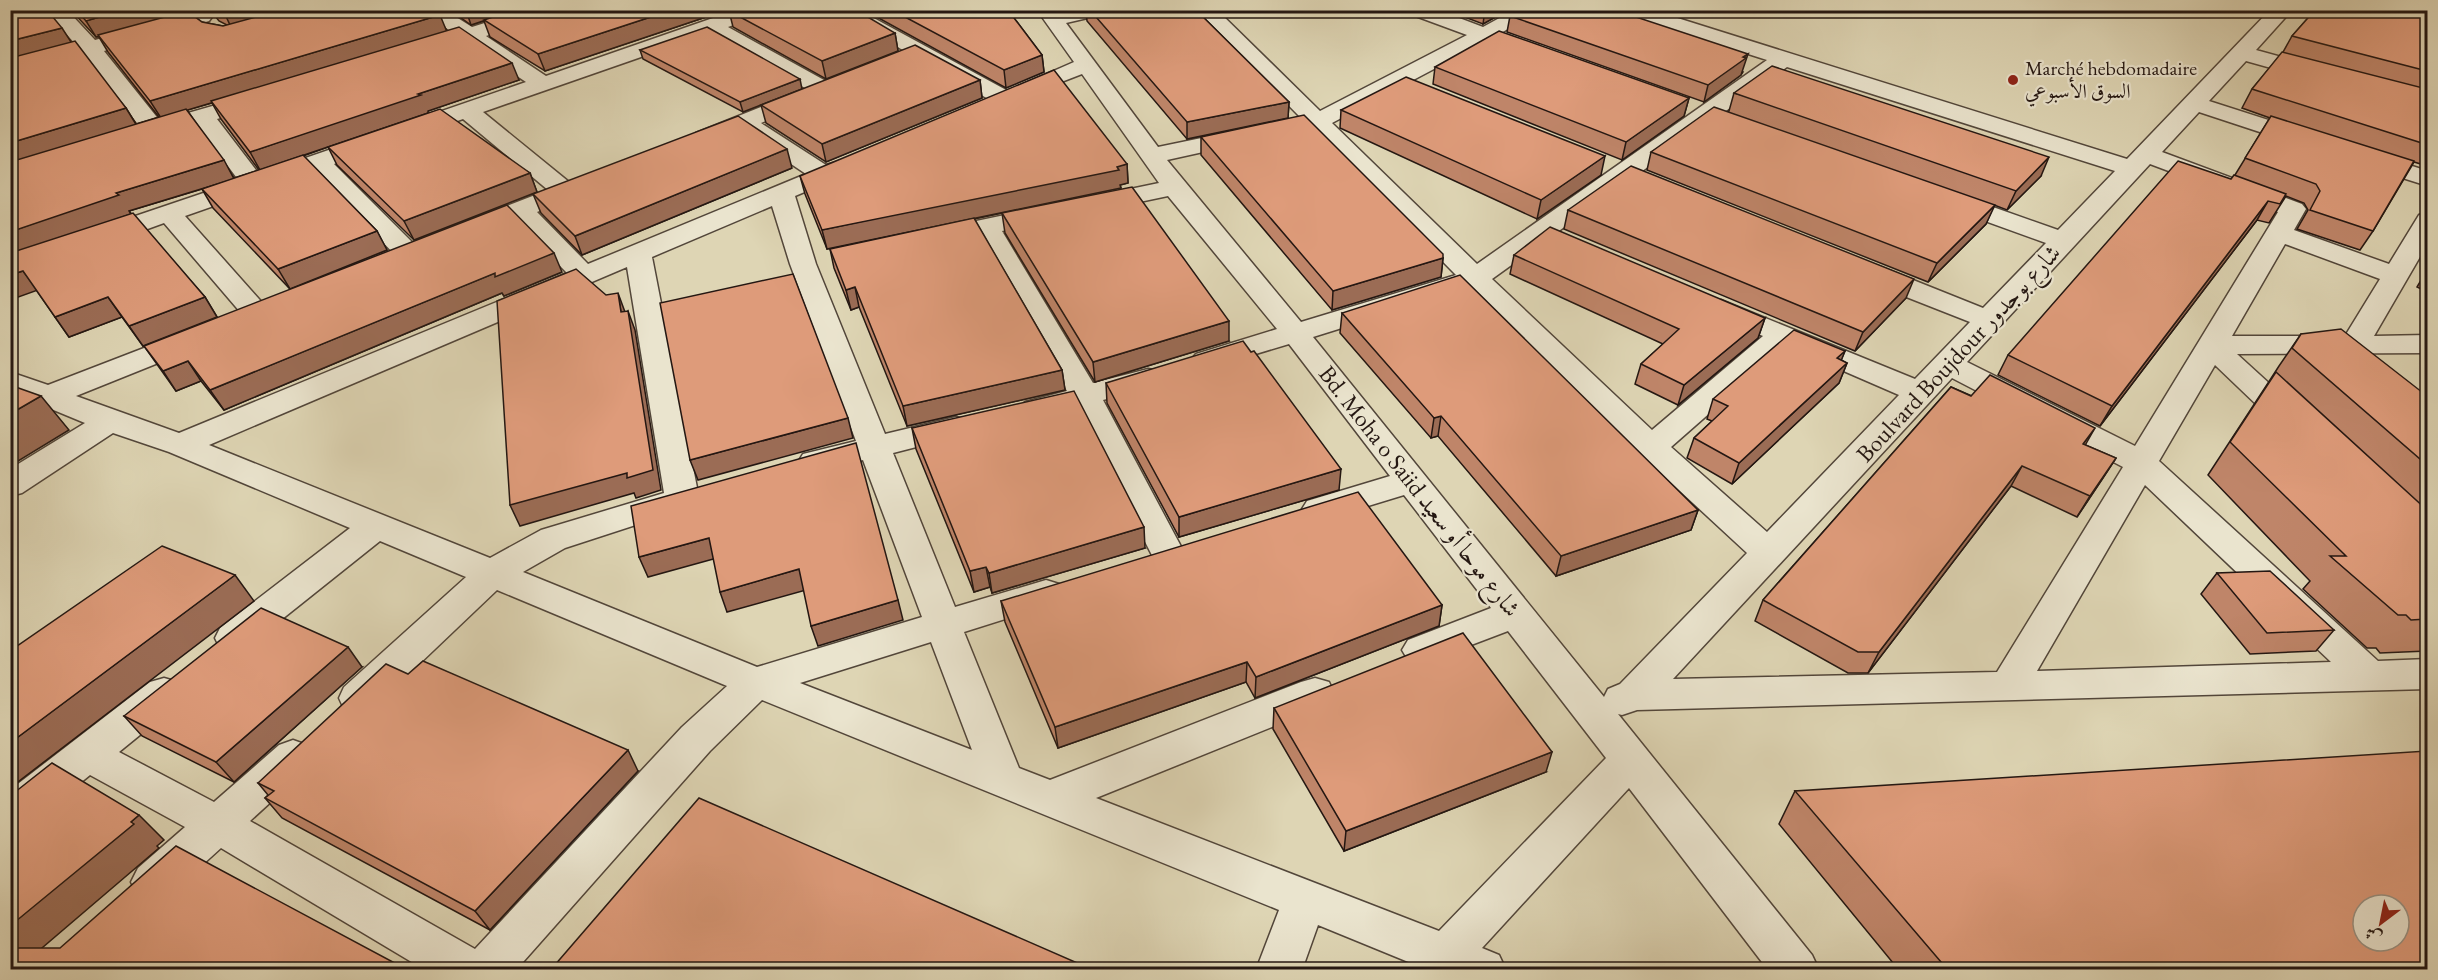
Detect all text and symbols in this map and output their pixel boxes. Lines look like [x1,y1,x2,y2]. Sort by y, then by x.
place label: Marché hebdomadaire السوق الأسبوعي [2025,55,2197,107]
marker: Marché hebdomadaire السوق الأسبوعي [2006,73,2020,87]
street label: Boulvard Boujdour شارع بوجدور [1849,238,2071,472]
street label: Bd. Moha o Saiid شارع موحا أو سعيد [1308,358,1529,626]
north arrow [2351,893,2411,953]
text: ش [2361,922,2386,948]

